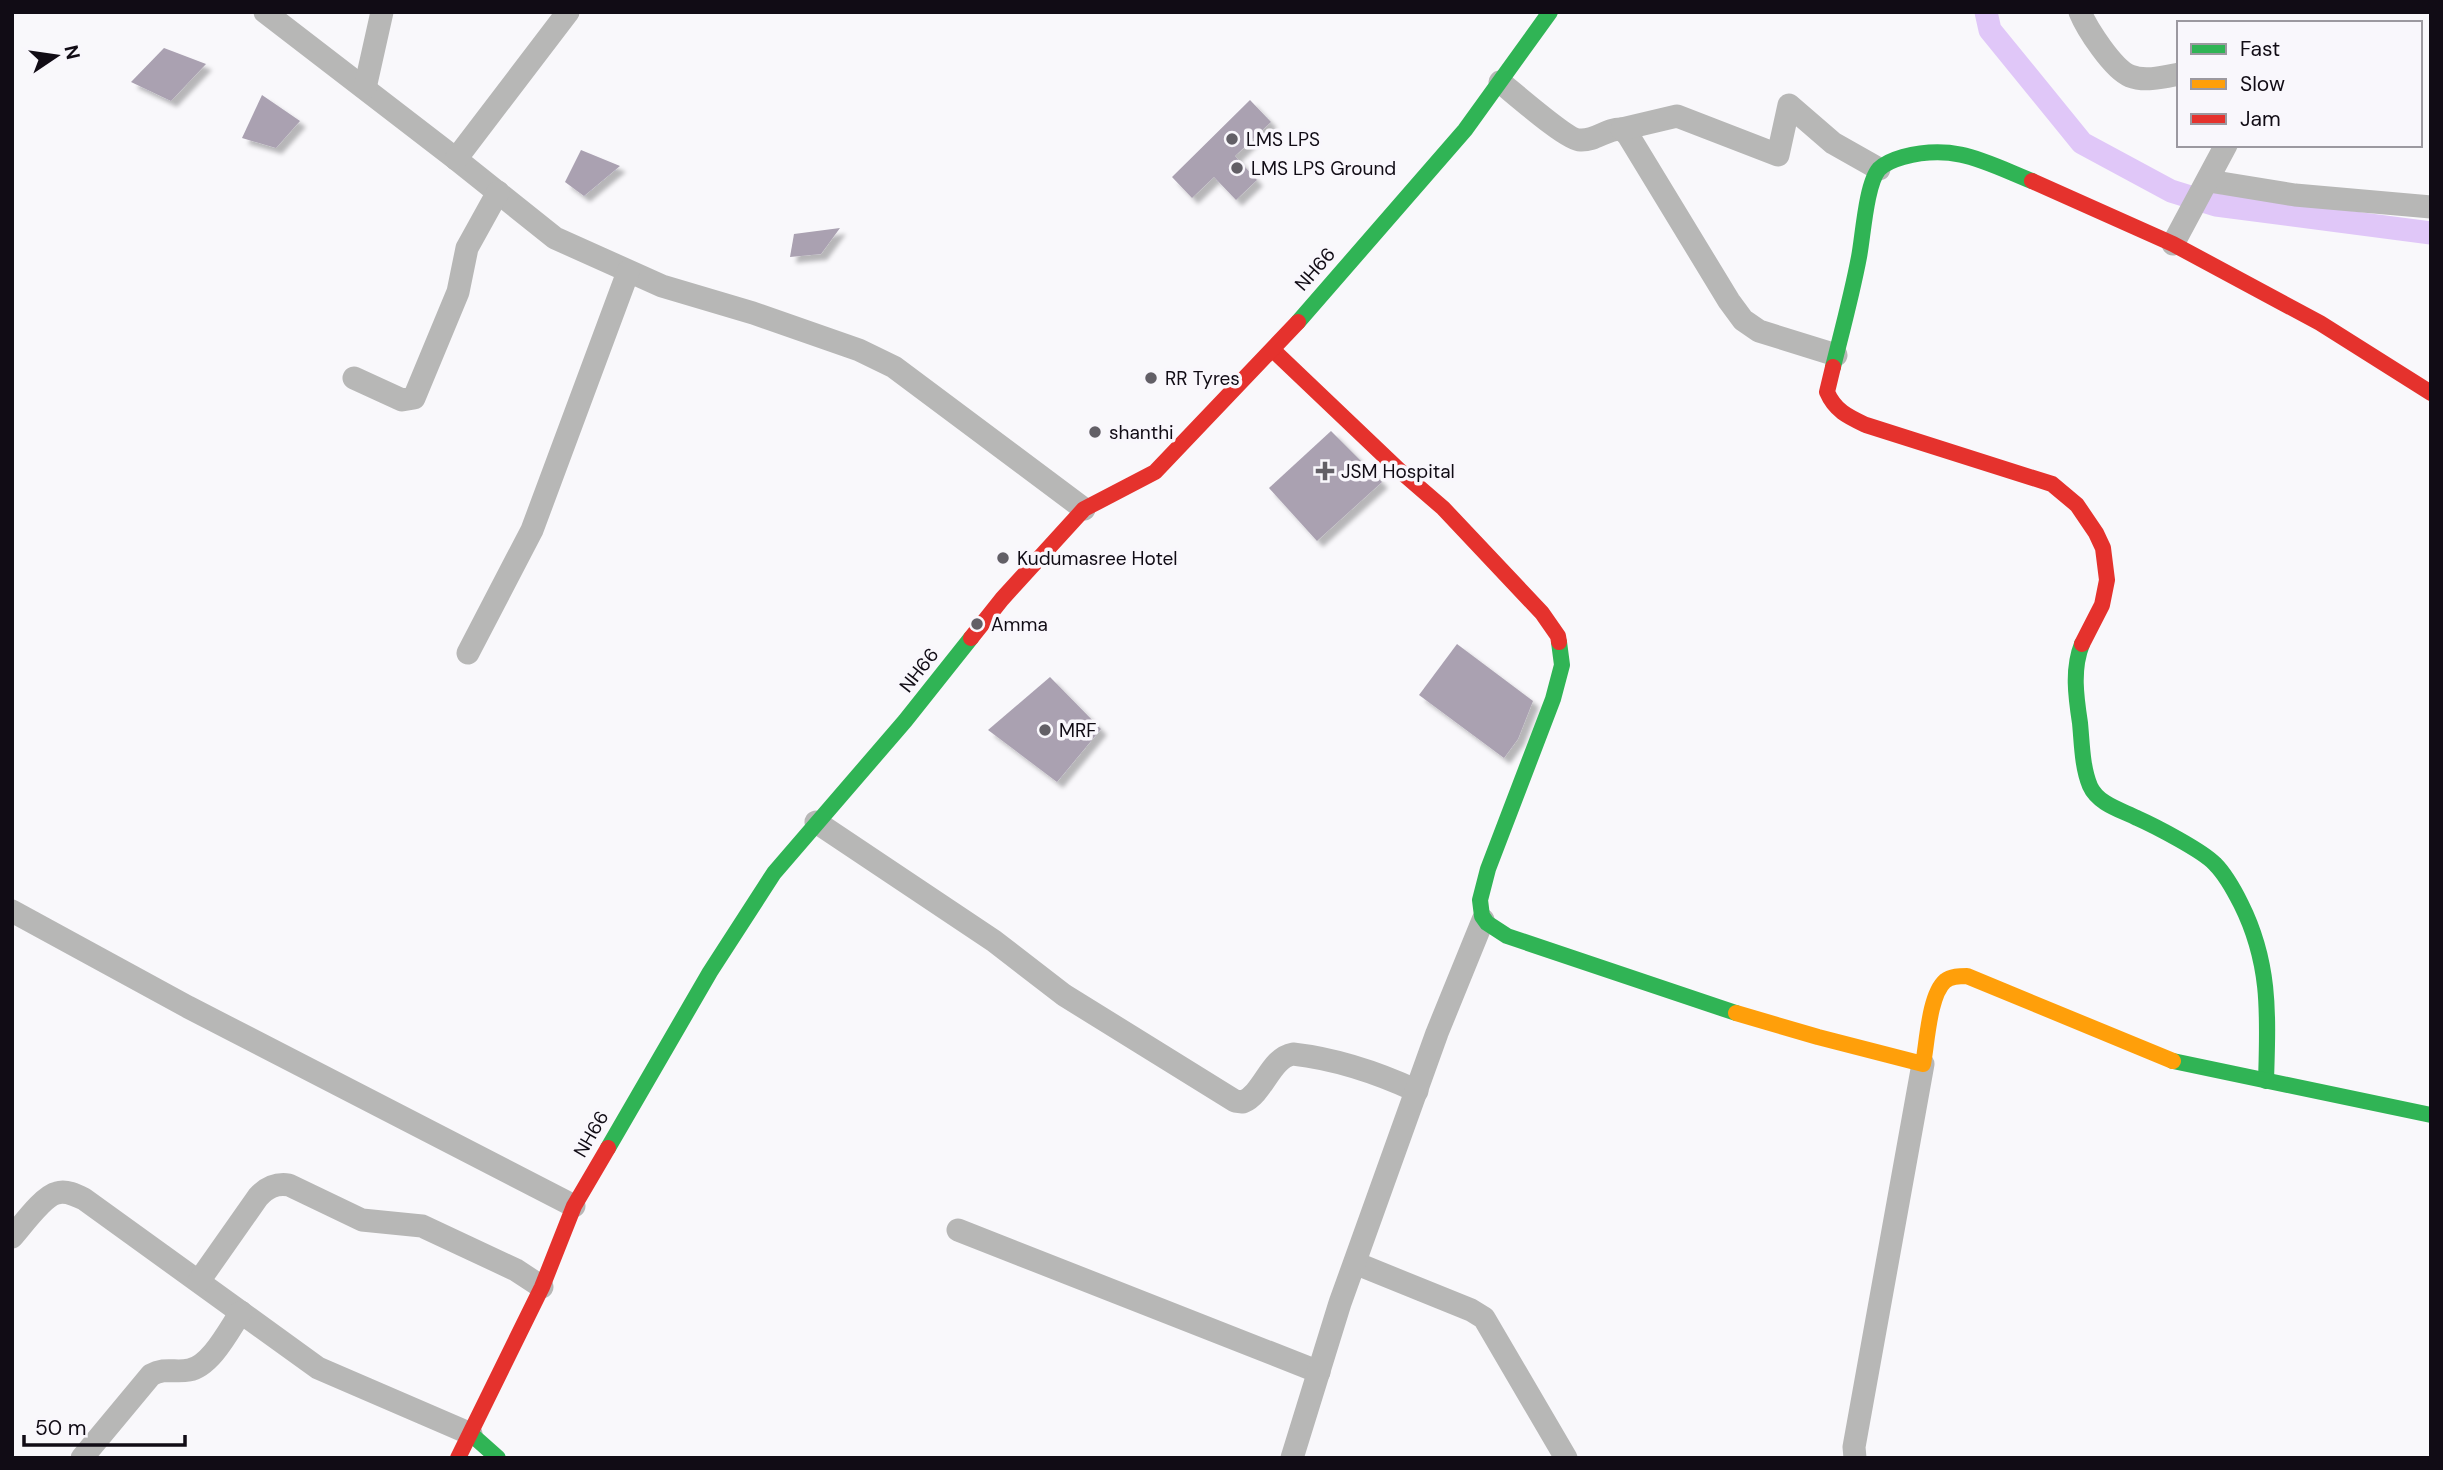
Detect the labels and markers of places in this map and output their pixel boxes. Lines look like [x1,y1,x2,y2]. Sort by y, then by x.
place label: LMS LPS [1246,127,1320,152]
marker: LMS LPS [1224,131,1240,147]
place label: LMS LPS Ground [1251,156,1396,181]
marker: LMS LPS Ground [1229,160,1245,176]
place label: RR Tyres [1165,366,1240,391]
marker: RR Tyres [1143,370,1159,386]
place label: shanthi [1109,420,1174,445]
marker: shanthi [1087,424,1103,440]
place label: JSM Hospital [1341,459,1455,484]
marker: JSM Hospital [1315,461,1335,481]
place label: Kudumasree Hotel [1017,546,1178,571]
marker: Kudumasree Hotel [995,550,1011,566]
place label: Amma [991,612,1048,637]
marker: Amma [969,616,985,632]
place label: MRF [1059,718,1096,743]
marker: MRF [1037,722,1053,738]

